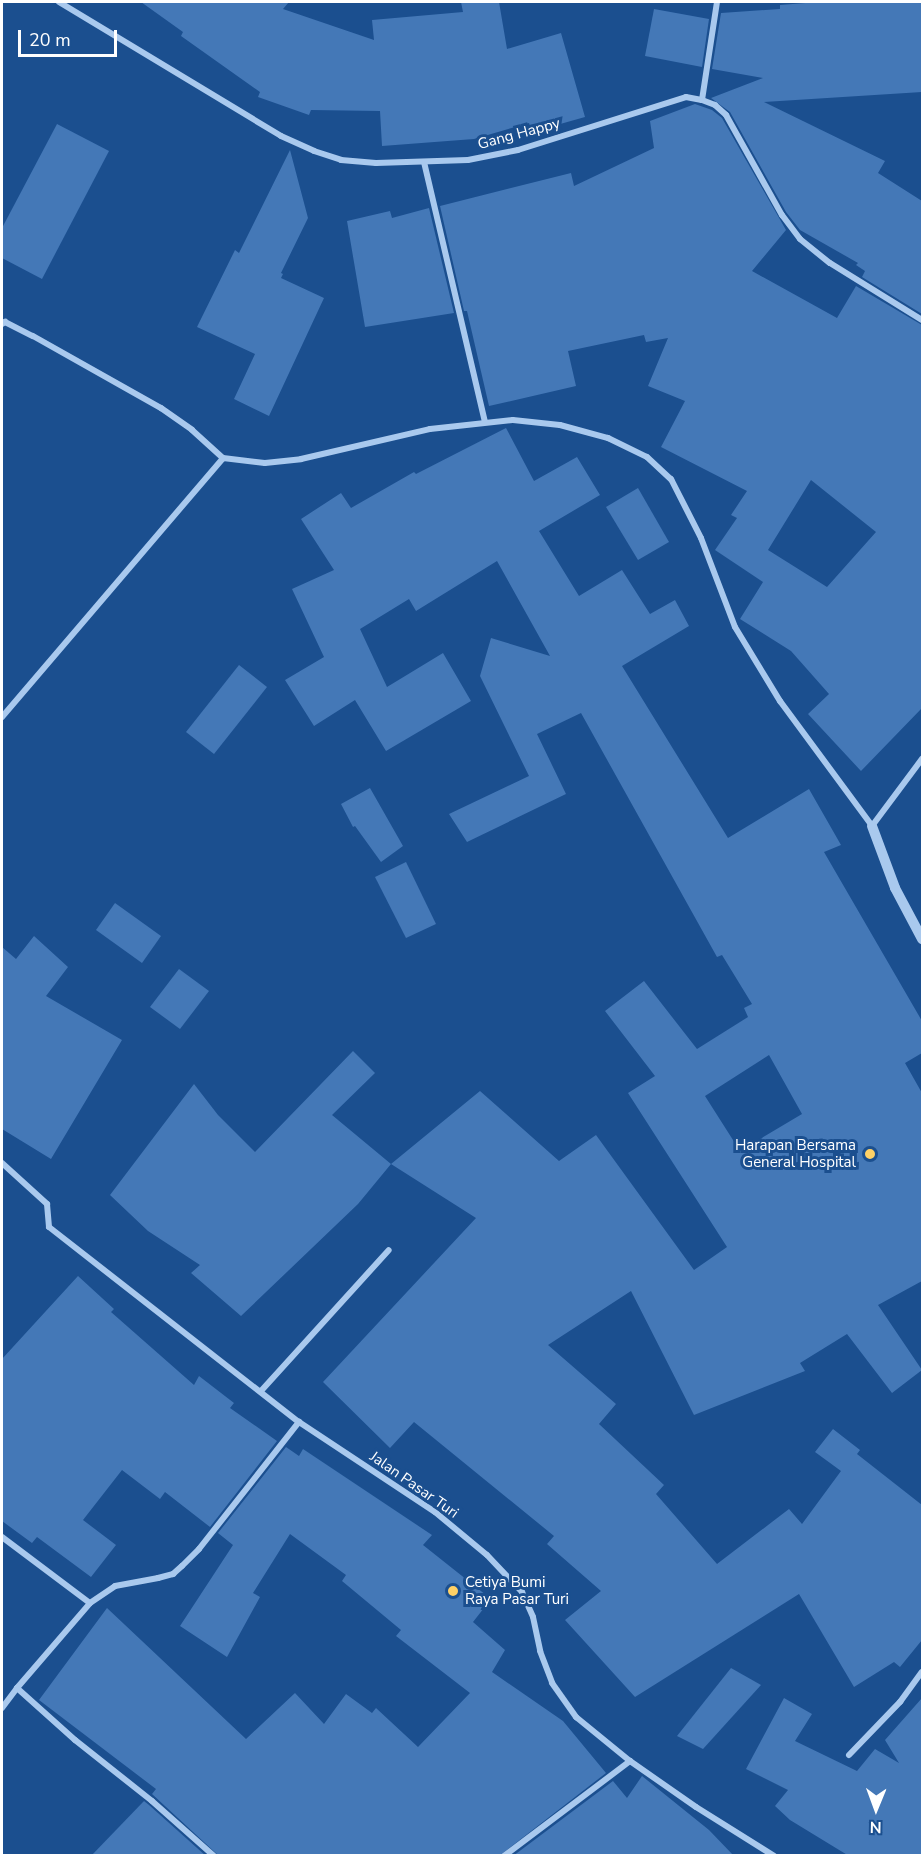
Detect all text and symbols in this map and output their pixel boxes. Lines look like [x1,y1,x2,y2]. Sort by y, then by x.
scale bar [21,18,120,56]
text: 20 m [29,28,71,52]
street label: Gang Happy [476,114,562,154]
place label: Harapan Bersama General Hospital [735,1136,856,1171]
marker: Harapan Bersama General Hospital [861,1145,879,1163]
street label: Jalan Pasar Turi [366,1448,462,1522]
place label: Cetiya Bumi Raya Pasar Turi [465,1573,569,1608]
marker: Cetiya Bumi Raya Pasar Turi [446,1584,460,1598]
north arrow [846,1779,906,1839]
text: N [870,1816,882,1838]

